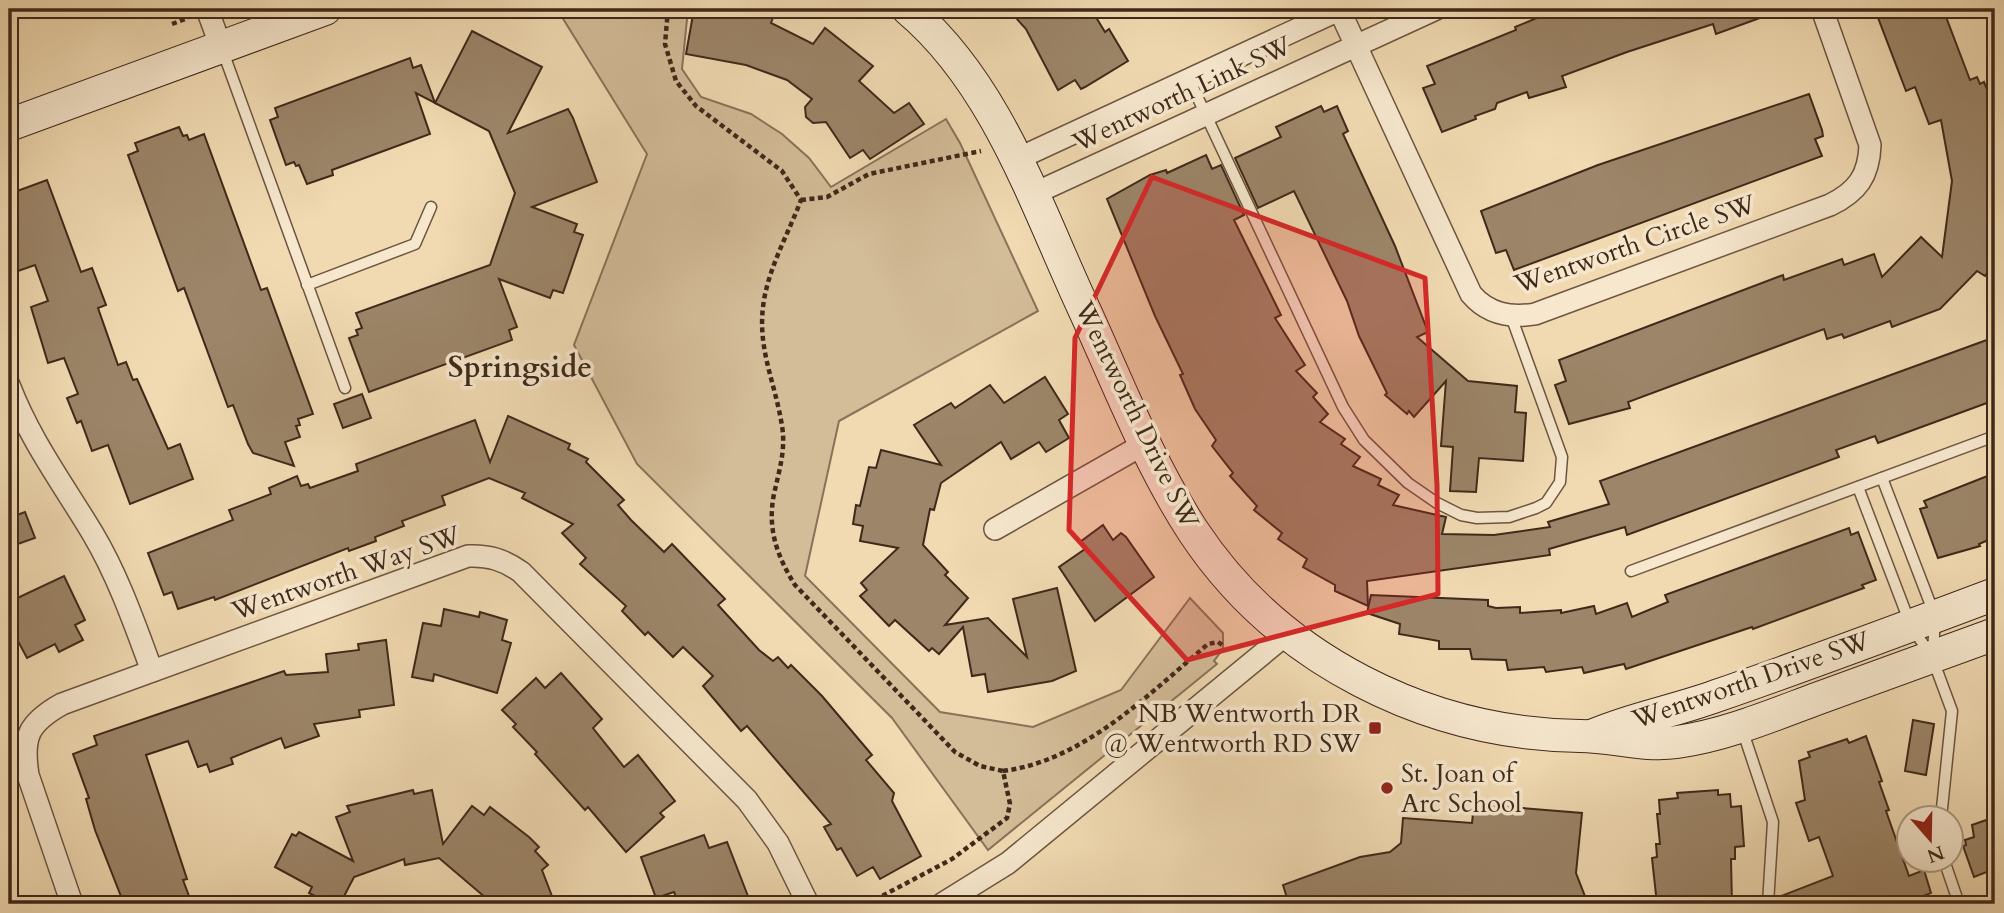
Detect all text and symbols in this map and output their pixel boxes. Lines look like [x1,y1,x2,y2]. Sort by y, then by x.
street label: Wentworth Link SW [1066,28,1297,161]
street label: Wentworth Circle SW [1509,186,1761,302]
street label: Wentworth Drive SW [1066,295,1207,535]
district label: Springside [448,347,592,388]
street label: Wentworth Way SW [226,517,465,629]
street label: Wentworth Drive SW [1627,623,1875,737]
place label: NB Wentworth DR @ Wentworth RD SW [1104,696,1361,761]
marker: NB Wentworth DR @ Wentworth RD SW [1367,720,1383,736]
place label: St. Joan of Arc School [1401,756,1522,821]
marker: St. Joan of Arc School [1379,780,1395,796]
north arrow [1896,804,1966,874]
text: N [1923,839,1948,869]

